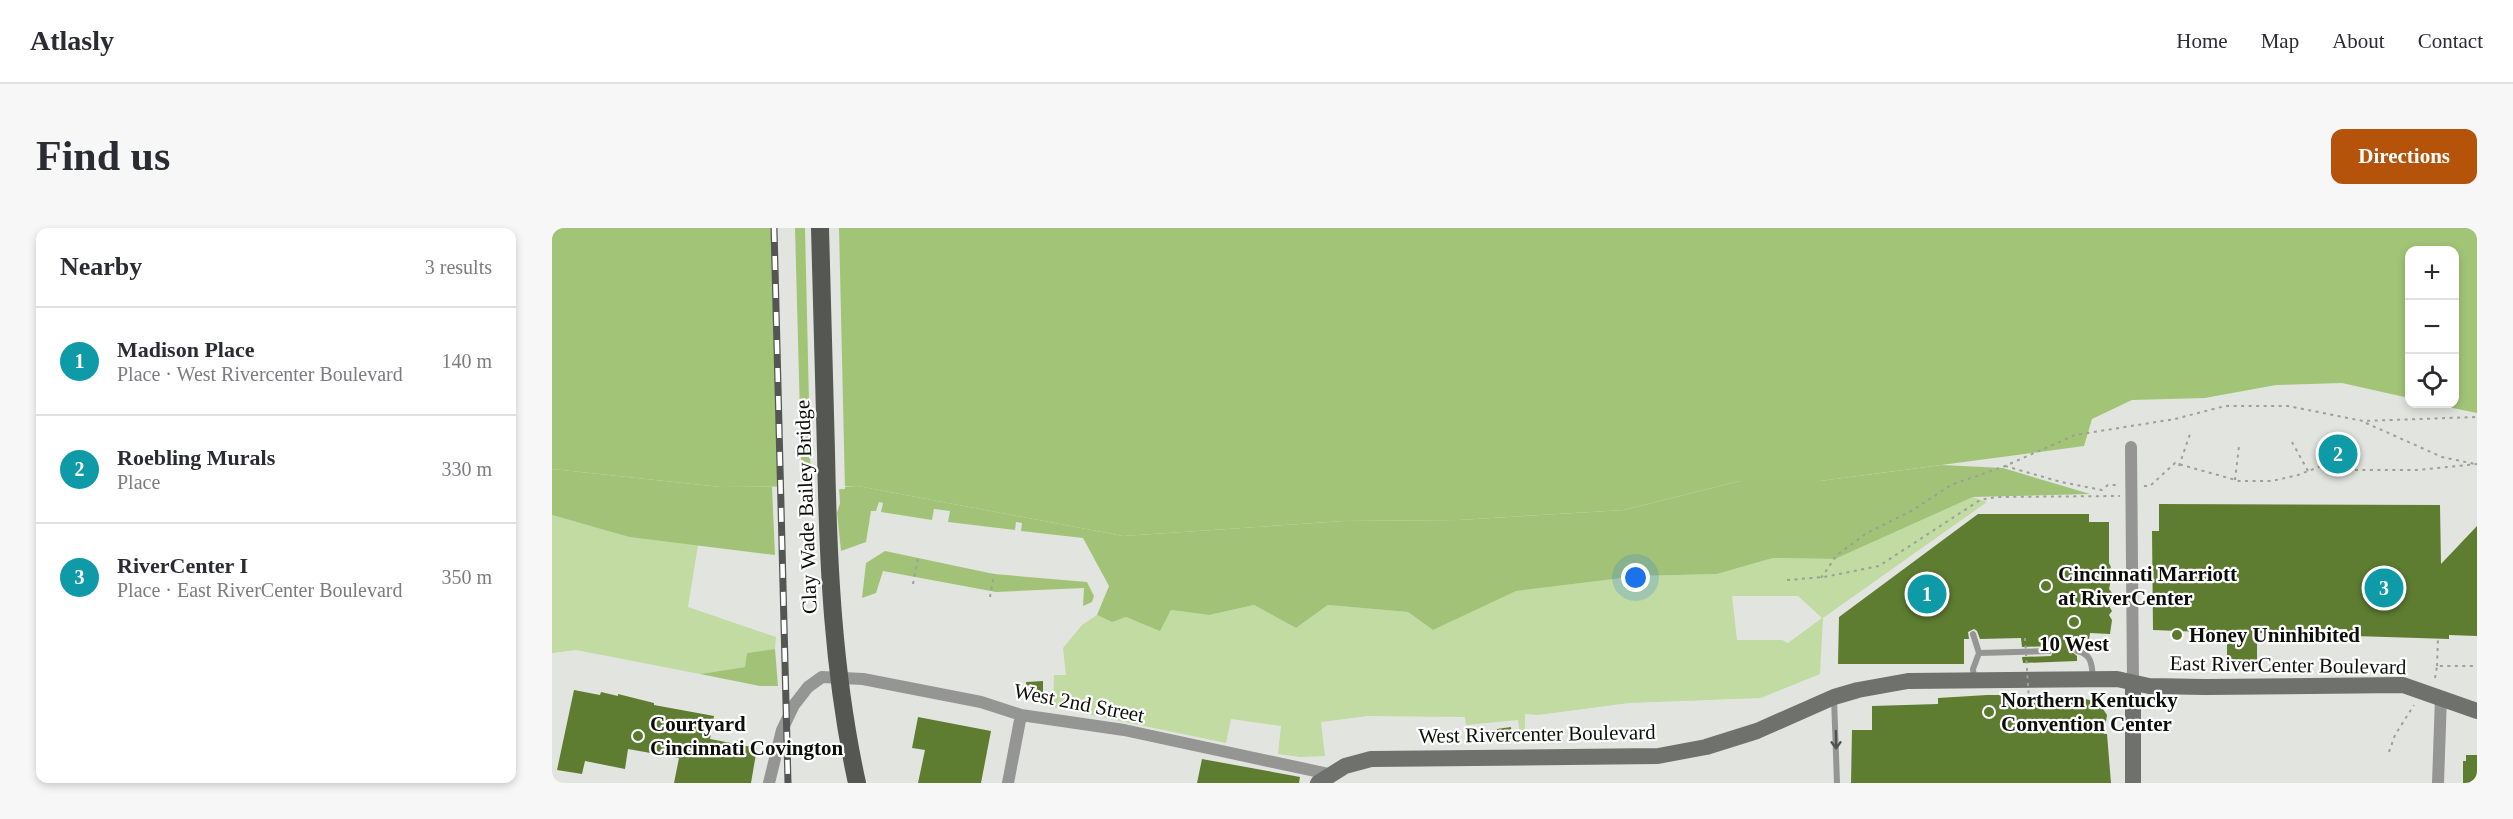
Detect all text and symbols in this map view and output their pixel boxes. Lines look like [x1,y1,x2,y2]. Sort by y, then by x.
text: Atlasly [30,25,114,56]
text: Home [2176,29,2228,53]
text: Map [2261,29,2299,53]
text: About [2332,29,2385,53]
text: Contact [2418,29,2483,53]
button: Directions [2331,129,2477,184]
text: Find us [36,133,170,179]
map controls [2405,246,2459,408]
button: + [2405,246,2459,300]
text: Nearby [60,252,142,281]
text: 3 results [425,256,492,278]
button: − [2405,300,2459,354]
text: Madison Place [117,337,255,362]
text: 1 [75,350,85,372]
text: 140 m [441,350,492,372]
button: locate [2405,354,2459,408]
text: Place · West Rivercenter Boulevard [117,363,403,385]
street label: Clay Wade Bailey Bridge [790,399,822,615]
pin: 2 [2318,432,2358,476]
text: Roebling Murals [117,445,275,470]
text: 2 [75,458,85,480]
text: 330 m [441,458,492,480]
text: Place [117,471,160,493]
text: RiverCenter I [117,553,248,578]
place label: Cincinnati Marriott at RiverCenter [2058,562,2237,610]
your location [1621,563,1650,592]
text: 3 [75,566,85,588]
text: 350 m [441,566,492,588]
pin: 3 [2364,566,2404,610]
pin: 1 [1908,572,1946,616]
text: Place · East RiverCenter Boulevard [117,579,402,601]
marker: Cincinnati Marriott at RiverCenter [2039,579,2053,593]
marker: 10 West [2067,615,2081,629]
place label: Honey Uninhibited [2189,623,2360,647]
marker: Honey Uninhibited [2170,628,2184,642]
place label: 10 West [2039,632,2109,656]
street label: East RiverCenter Boulevard [2169,651,2407,679]
street label: West 2nd Street [1012,679,1146,727]
place label: Northern Kentucky Convention Center [2001,688,2178,736]
marker: Northern Kentucky Convention Center [1982,705,1996,719]
place label: Courtyard Cincinnati Covington [650,712,843,760]
street label: West Rivercenter Boulevard [1418,720,1656,748]
marker: Courtyard Cincinnati Covington [631,729,645,743]
one-way arrow [1830,730,1842,750]

